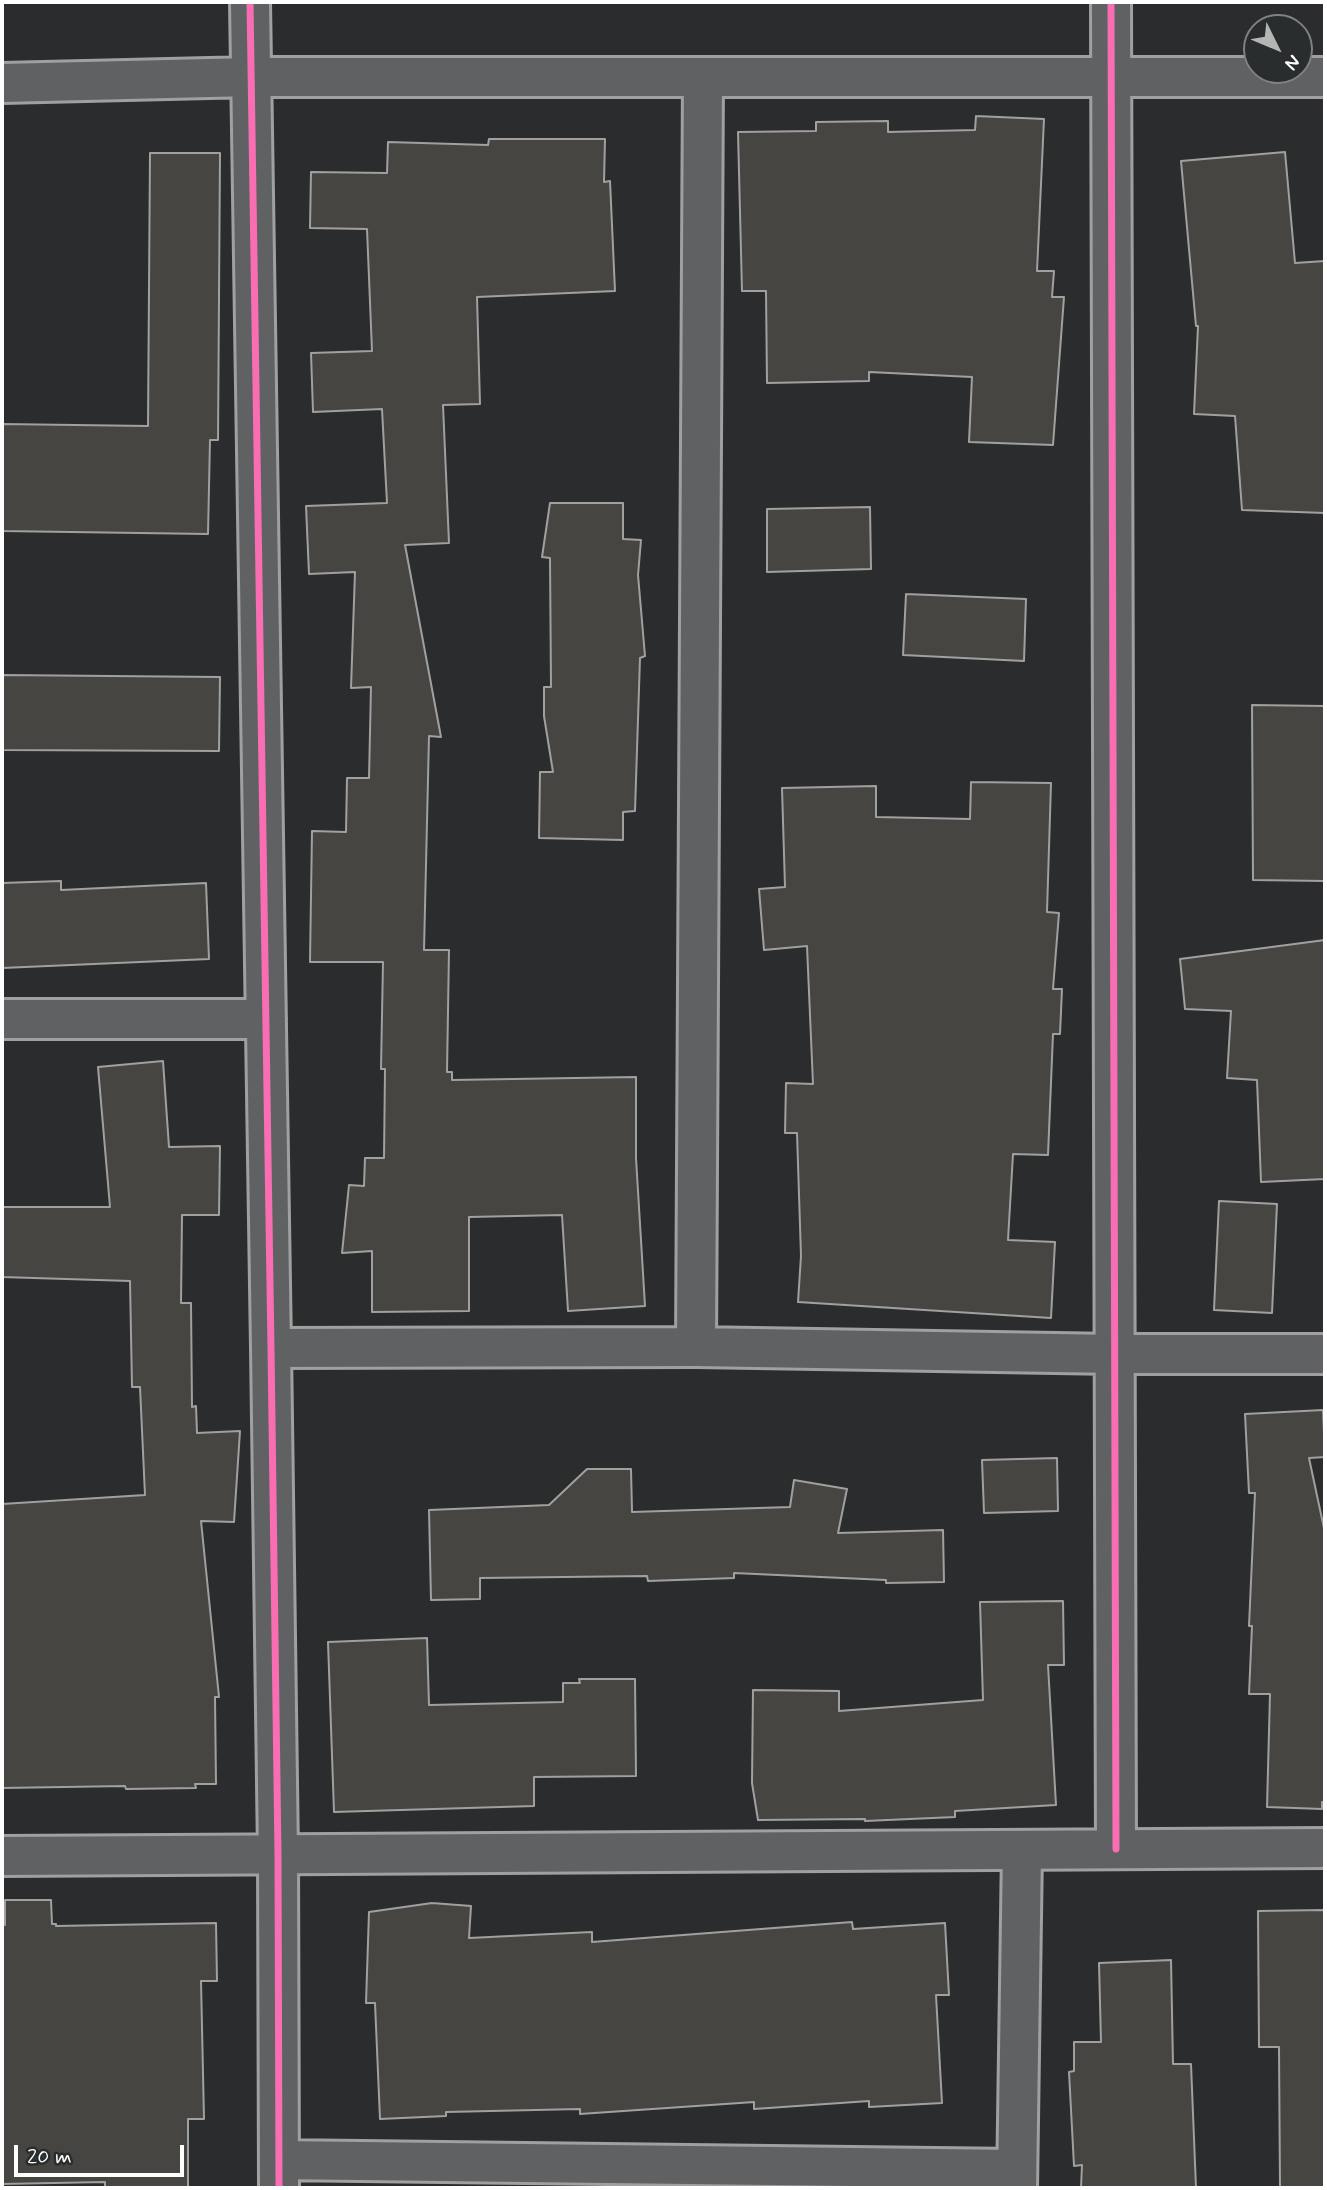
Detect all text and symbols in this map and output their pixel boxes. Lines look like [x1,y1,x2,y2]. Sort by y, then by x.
north arrow [1243,14,1313,84]
text: N [1279,49,1306,75]
scale bar [18,2130,187,2174]
text: 20 m [27,2143,72,2171]

